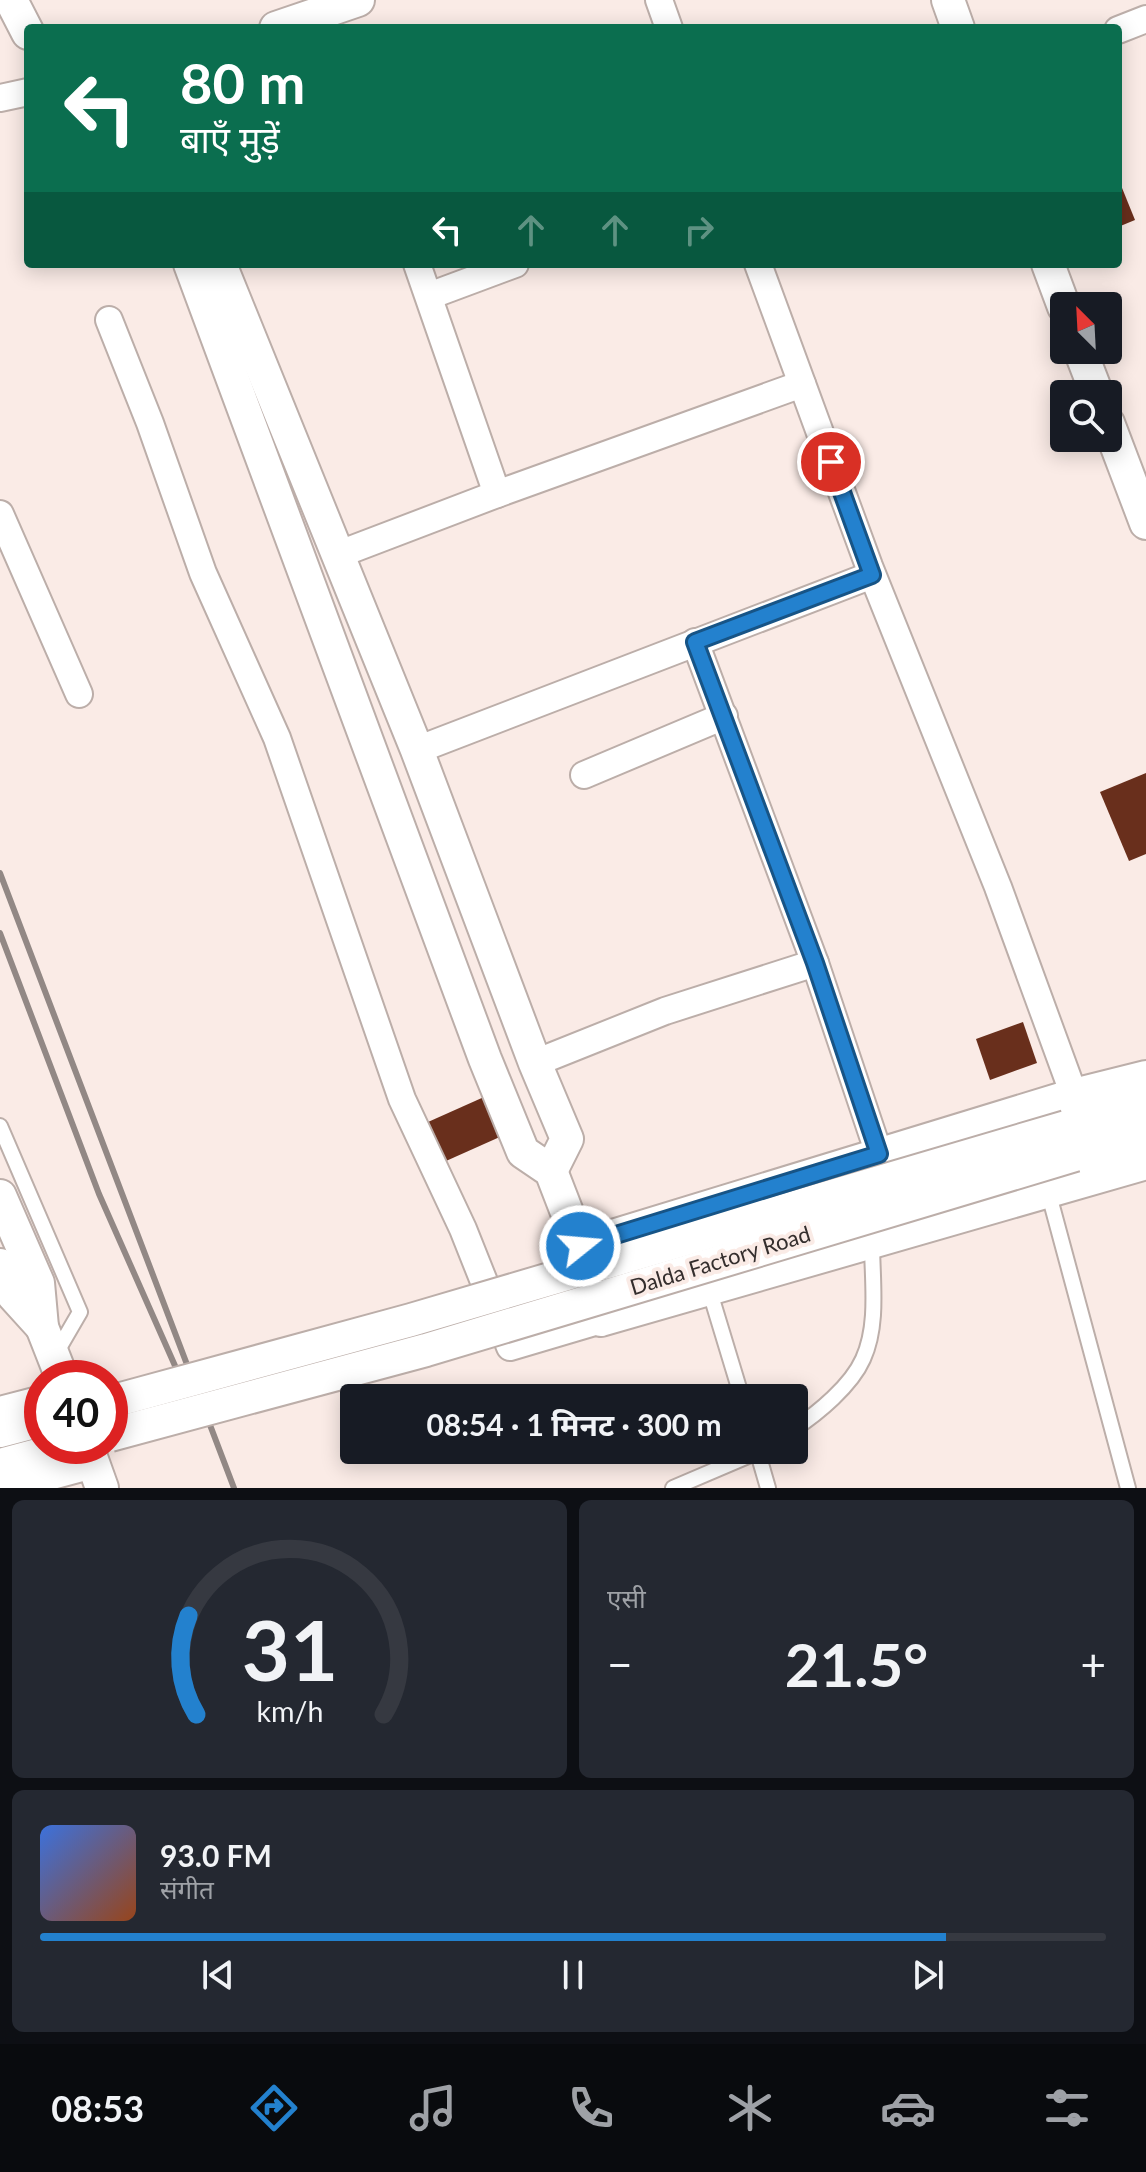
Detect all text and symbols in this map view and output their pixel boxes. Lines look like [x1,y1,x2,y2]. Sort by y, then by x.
text: 80 m [180,49,305,116]
icon: left [48,56,152,160]
text: बाएँ मुड़ें [180,117,280,161]
icon: left [425,208,469,252]
icon: ahead [509,208,553,252]
icon: ahead [593,208,637,252]
icon: right [677,208,721,252]
north arrow [1050,292,1122,364]
map controls [1050,292,1122,452]
button: search [1050,380,1122,452]
pin [797,428,865,496]
icon: arrive [809,440,853,484]
position arrow [538,1204,622,1288]
street label: Dalda Factory Road [626,1220,814,1300]
speed limit sign: 40 [24,1360,128,1464]
text: 08:54 · 1 मिनट · 300 m [426,1406,722,1442]
text: एसी [607,1582,646,1614]
text: 31 [241,1599,338,1699]
text: 21.5° [785,1628,928,1700]
text: − [607,1638,633,1690]
text: + [1080,1638,1106,1690]
text: km/h [256,1694,323,1728]
text: 93.0 FM [160,1837,272,1873]
text: संगीत [160,1873,214,1905]
icon: previous [196,1953,240,1997]
icon: pause [551,1953,595,1997]
icon: next [906,1953,950,1997]
icon: directions [246,2080,302,2136]
icon: music [405,2080,461,2136]
icon: phone [563,2080,619,2136]
icon: climate [722,2080,778,2136]
icon: car [880,2080,936,2136]
icon: filters [1039,2080,1095,2136]
text: 08:53 [51,2086,144,2130]

